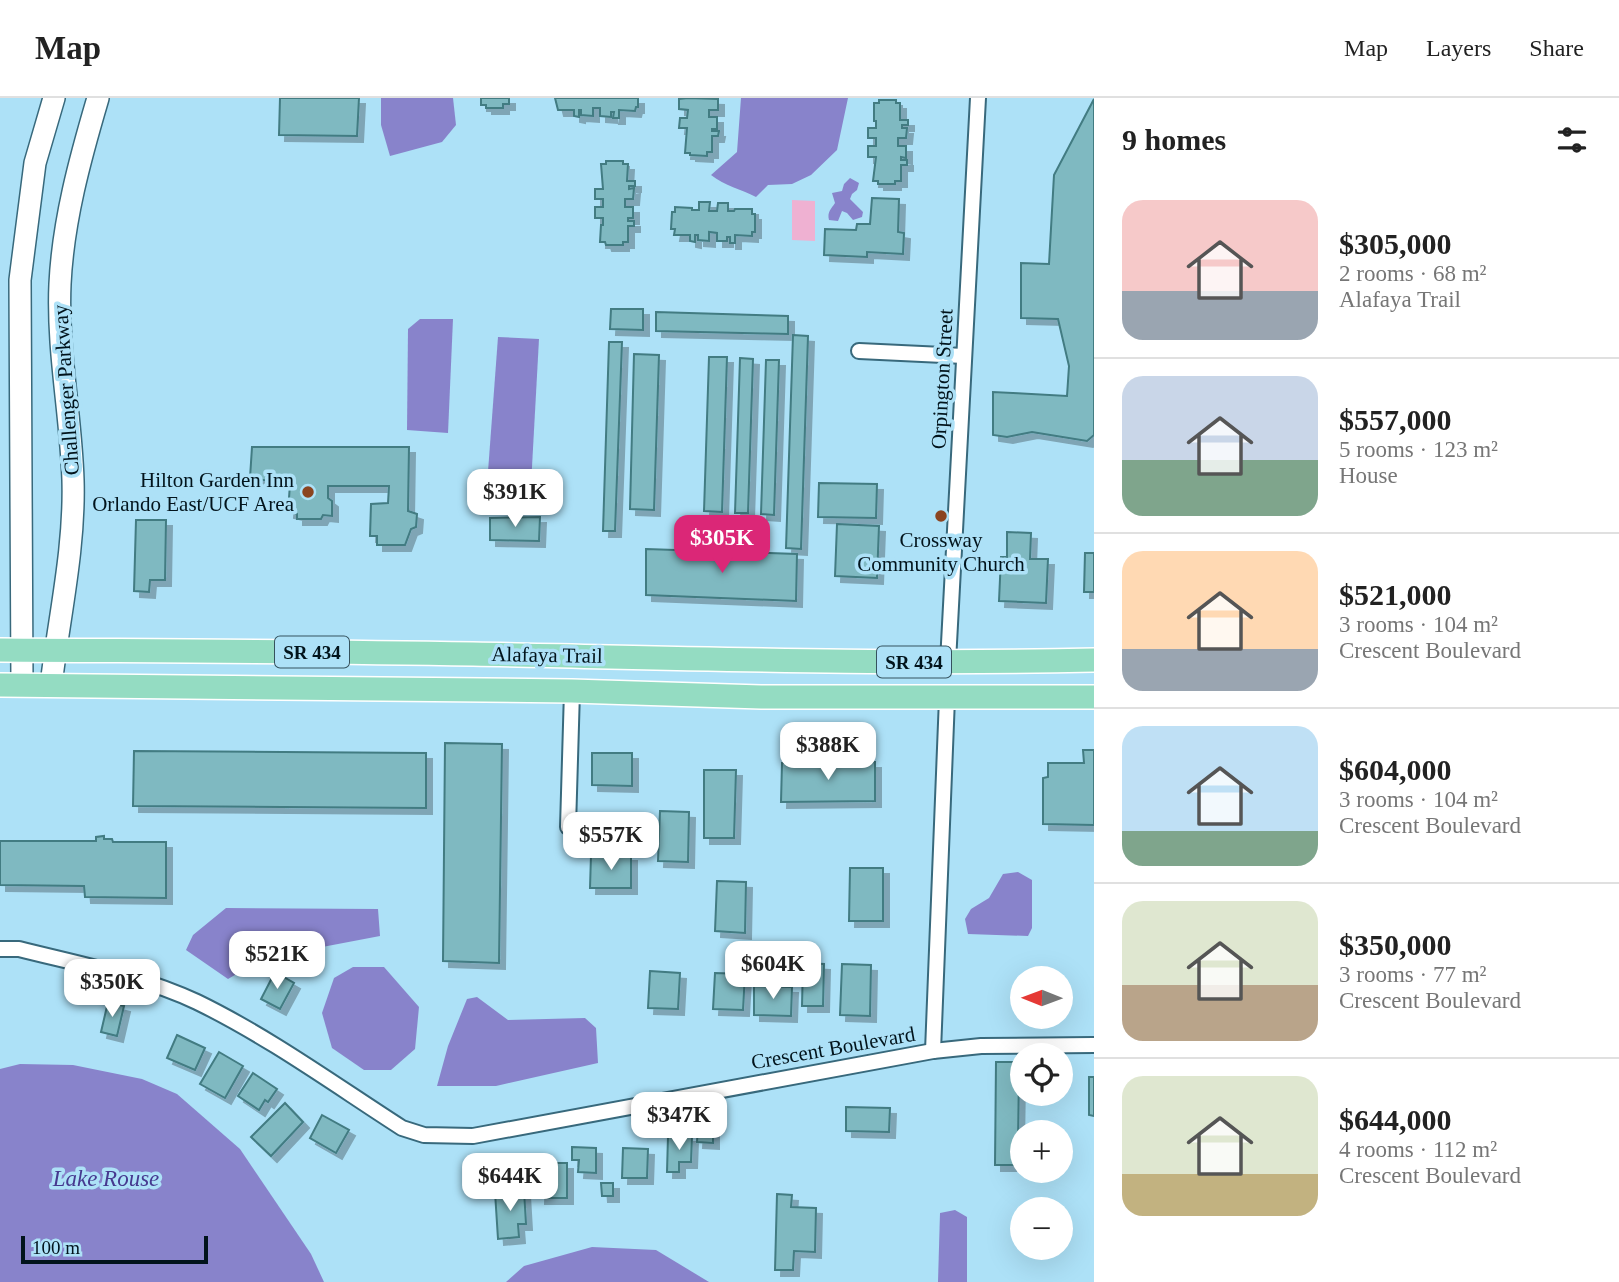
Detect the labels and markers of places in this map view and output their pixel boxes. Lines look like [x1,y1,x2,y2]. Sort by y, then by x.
place label: Hilton Garden Inn Orlando East/UCF Area [92,468,295,516]
pin: $391K [466,470,564,529]
marker: Hilton Garden Inn Orlando East/UCF Area [300,484,316,500]
marker: Crossway Community Church [933,508,949,524]
pin: $305K [673,516,771,575]
place label: Crossway Community Church [857,528,1025,576]
pin: $388K [779,722,877,782]
pin: $557K [562,812,660,872]
pin: $521K [228,932,326,991]
pin: $604K [724,942,822,1001]
pin: $350K [63,960,161,1019]
pin: $347K [630,1093,728,1152]
pin: $644K [461,1154,559,1213]

